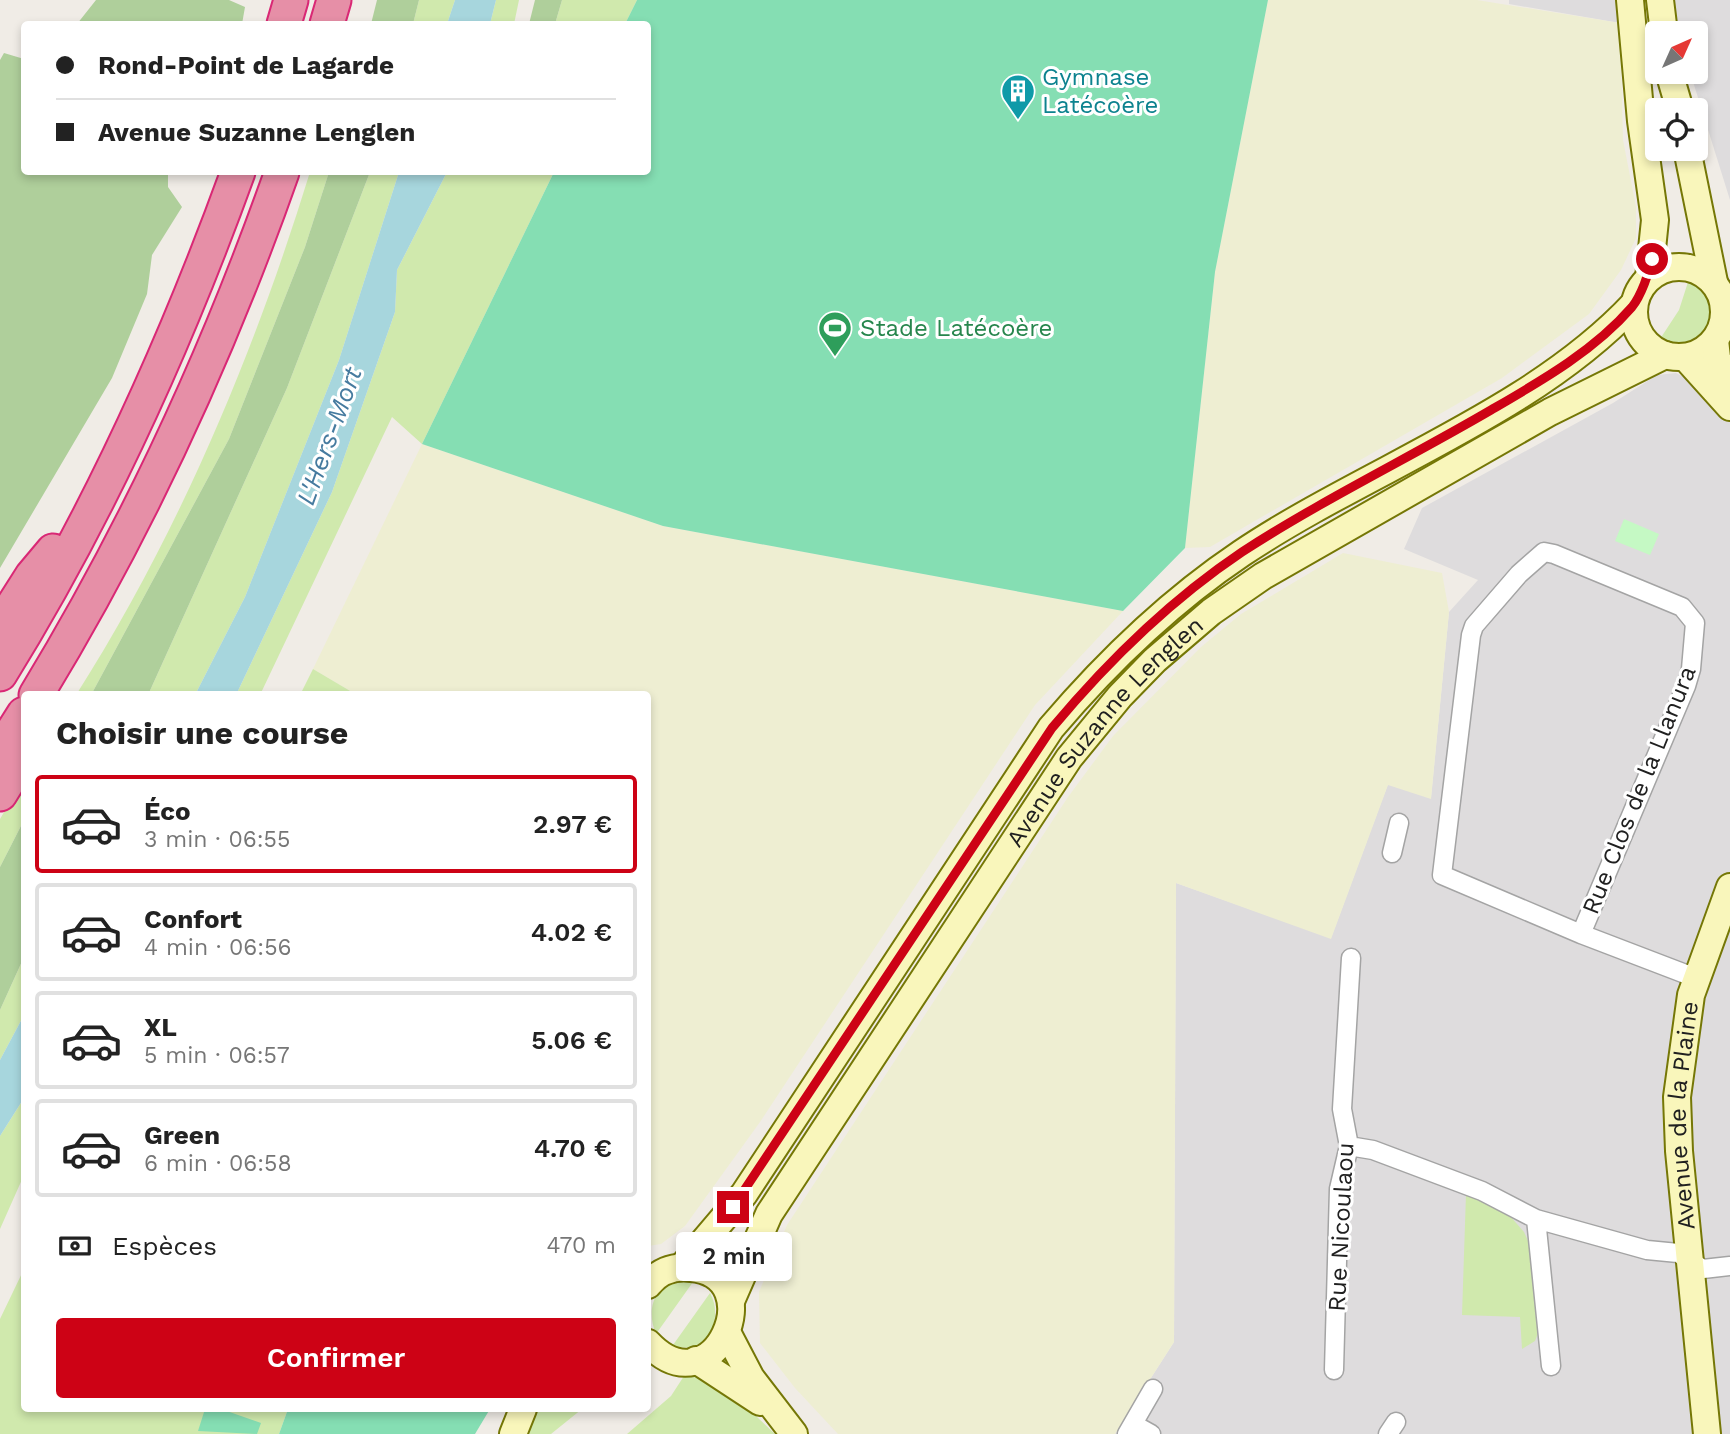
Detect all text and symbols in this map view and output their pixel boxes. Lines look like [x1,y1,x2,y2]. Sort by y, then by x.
north arrow [1645,21,1708,84]
map controls [1645,21,1708,161]
text: Rond-Point de Lagarde [98,50,394,80]
place label: Gymnase Latécoère [1042,63,1158,119]
building icon: Gymnase Latécoère [999,72,1037,121]
button: locate [1645,98,1708,161]
text: Avenue Suzanne Lenglen [98,117,415,147]
route start [1636,243,1668,275]
sports icon: Stade Latécoère [816,309,854,358]
place label: Stade Latécoère [860,314,1052,342]
water label: L'Hers-Mort [290,363,368,509]
street label: Avenue Suzanne Lenglen [1001,611,1209,852]
street label: Rue Clos de la Llanura [1576,662,1702,918]
text: Choisir une course [56,714,348,752]
icon: car [60,793,123,856]
text: Éco [144,796,191,826]
text: 2.97 € [533,809,612,839]
text: 3 min · 06:55 [144,826,290,853]
icon: car [60,901,123,964]
text: Confort [144,904,242,934]
text: 4.02 € [531,917,612,947]
text: 4 min · 06:56 [144,934,292,961]
street label: Avenue de la Plaine [1663,1000,1704,1231]
icon: car [60,1009,123,1072]
text: XL [144,1012,177,1042]
text: 5.06 € [531,1025,612,1055]
text: 5 min · 06:57 [144,1042,290,1069]
icon: car [60,1117,123,1180]
text: Green [144,1120,220,1150]
text: 4.70 € [534,1133,612,1163]
street label: Rue Nicoulaou [1323,1142,1359,1312]
text: 6 min · 06:58 [144,1150,292,1177]
route end [717,1191,749,1223]
icon: cash [56,1227,94,1265]
text: Espèces [112,1231,217,1261]
text: 470 m [547,1232,616,1259]
callout: 2 min [675,1232,791,1280]
text: 2 min [702,1243,766,1270]
button: Confirmer [56,1318,616,1398]

